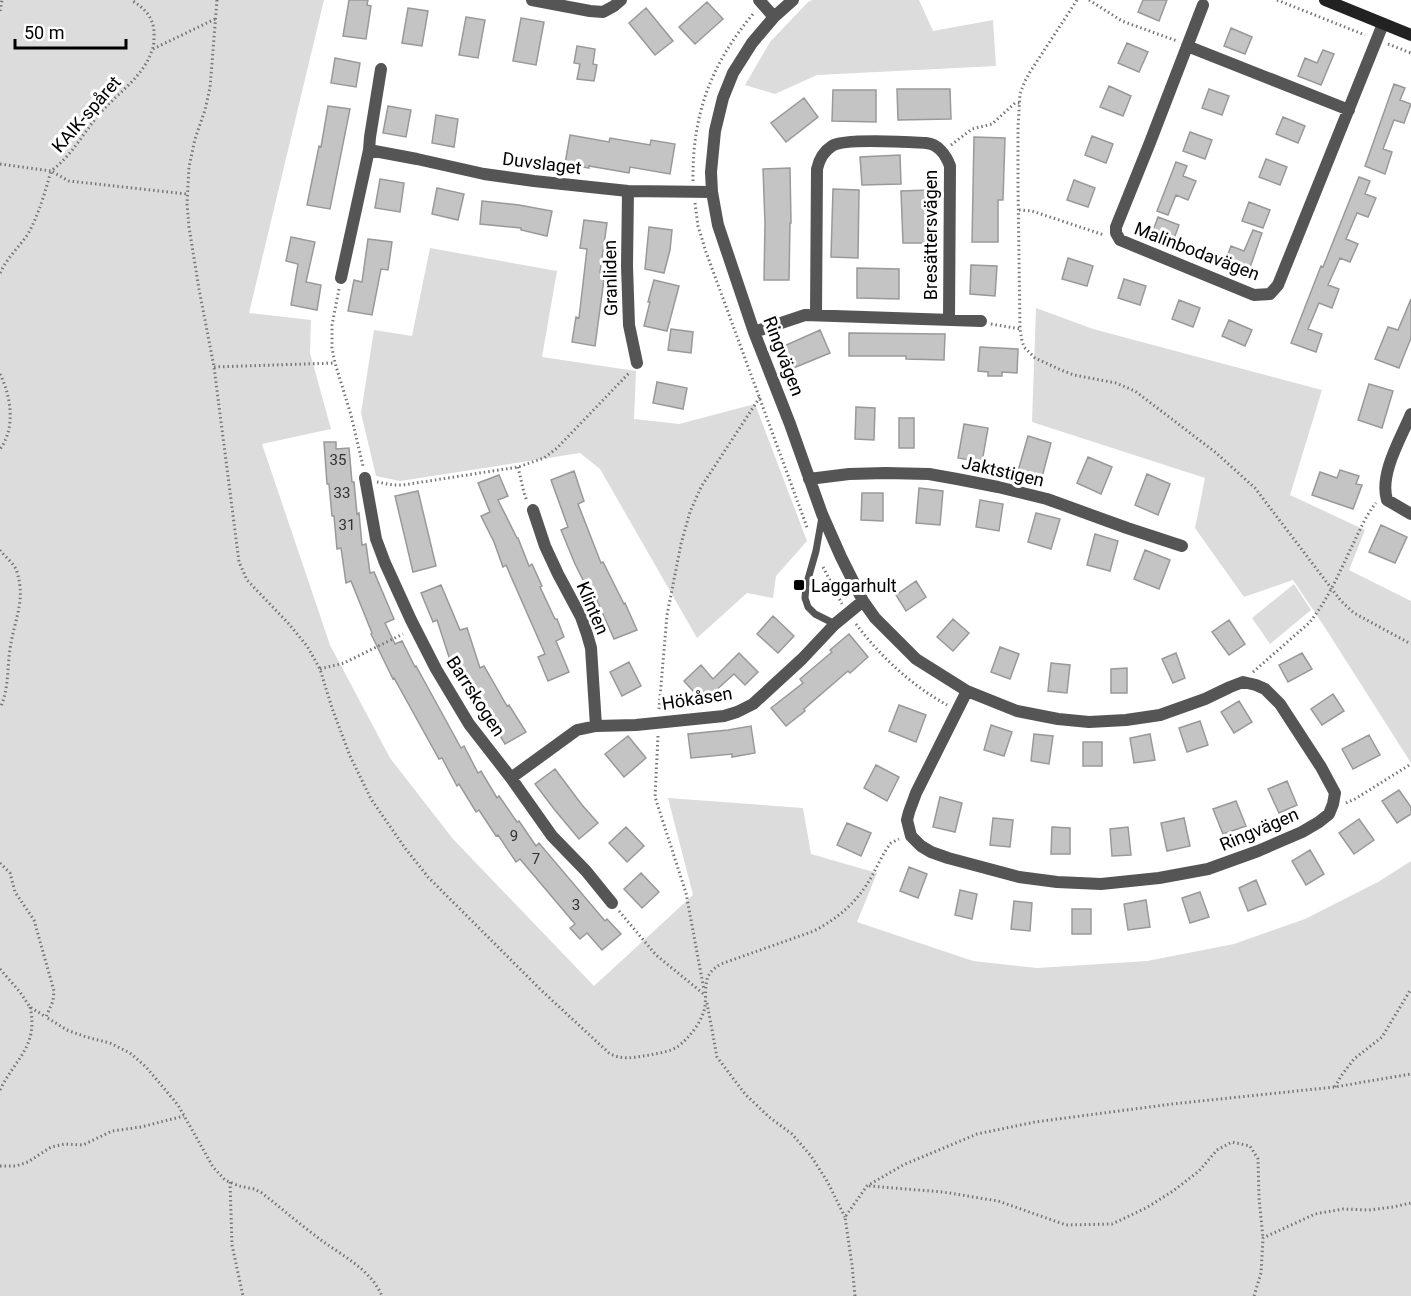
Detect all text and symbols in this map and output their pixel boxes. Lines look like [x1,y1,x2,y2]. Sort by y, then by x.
scale bar [15,12,126,50]
text: 50 m [24,22,64,43]
street label: KAIK-spåret [47,71,125,156]
street label: Duvslaget [501,148,583,178]
street label: Bresättersvägen [920,170,941,300]
street label: Malinbodavägen [1131,217,1263,285]
street label: Granliden [599,240,621,316]
street label: Ringvägen [759,313,809,399]
house number: 35 [330,451,346,469]
street label: Jaktstigen [960,451,1046,491]
house number: 33 [334,484,350,502]
house number: 31 [339,516,355,534]
place label: Laggarhult [811,575,897,596]
street label: Klinten [573,578,613,638]
marker: Laggarhult [792,578,806,592]
street label: Barrskogen [442,652,510,740]
street label: Hökåsen [660,682,734,714]
street label: Ringvägen [1216,803,1302,855]
house number: 9 [510,827,518,845]
house number: 7 [532,850,540,868]
house number: 3 [572,896,580,914]

